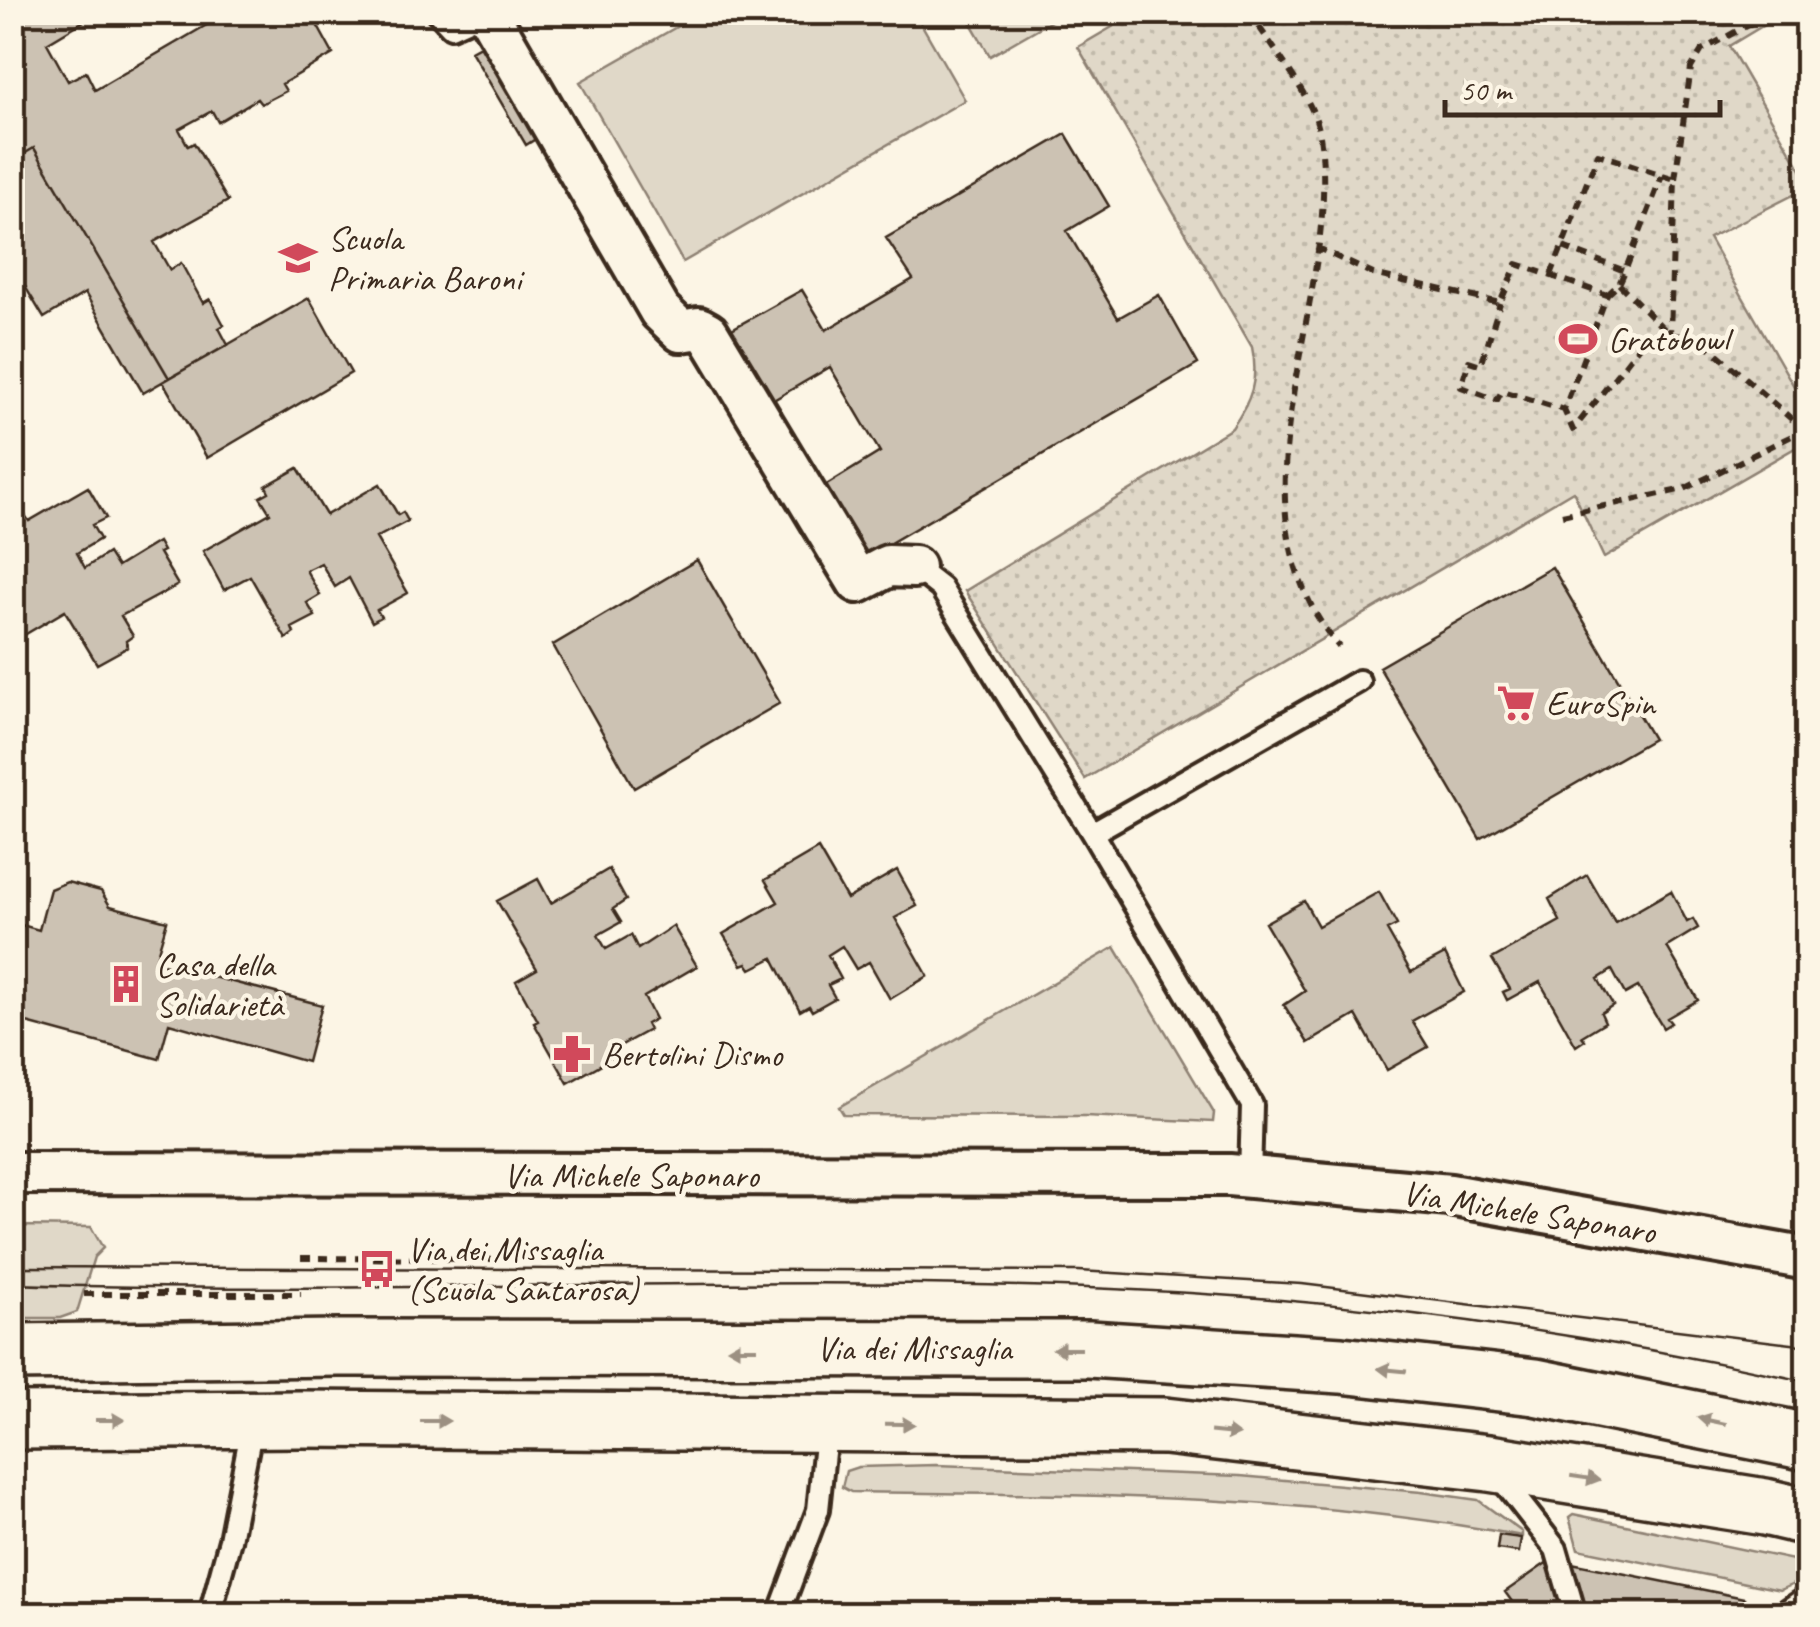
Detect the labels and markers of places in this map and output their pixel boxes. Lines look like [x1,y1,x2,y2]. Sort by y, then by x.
place label: Scuola Primaria Baroni [328,216,526,301]
school or university icon: Scuola Primaria Baroni [277,237,319,279]
place label: Gratobowl [1608,317,1734,362]
sports icon: Gratobowl [1557,318,1599,360]
place label: EuroSpin [1546,681,1657,726]
supermarket icon: EuroSpin [1495,682,1537,724]
place label: Casa della Solidarietà [156,942,286,1027]
building icon: Casa della Solidarietà [105,963,147,1005]
place label: Bertolini Dismo [602,1032,784,1077]
pharmacy icon: Bertolini Dismo [551,1033,593,1075]
place label: Via dei Missaglia (Scuola Santarosa) [407,1227,641,1312]
bus stop icon: Via dei Missaglia (Scuola Santarosa) [356,1248,398,1290]

